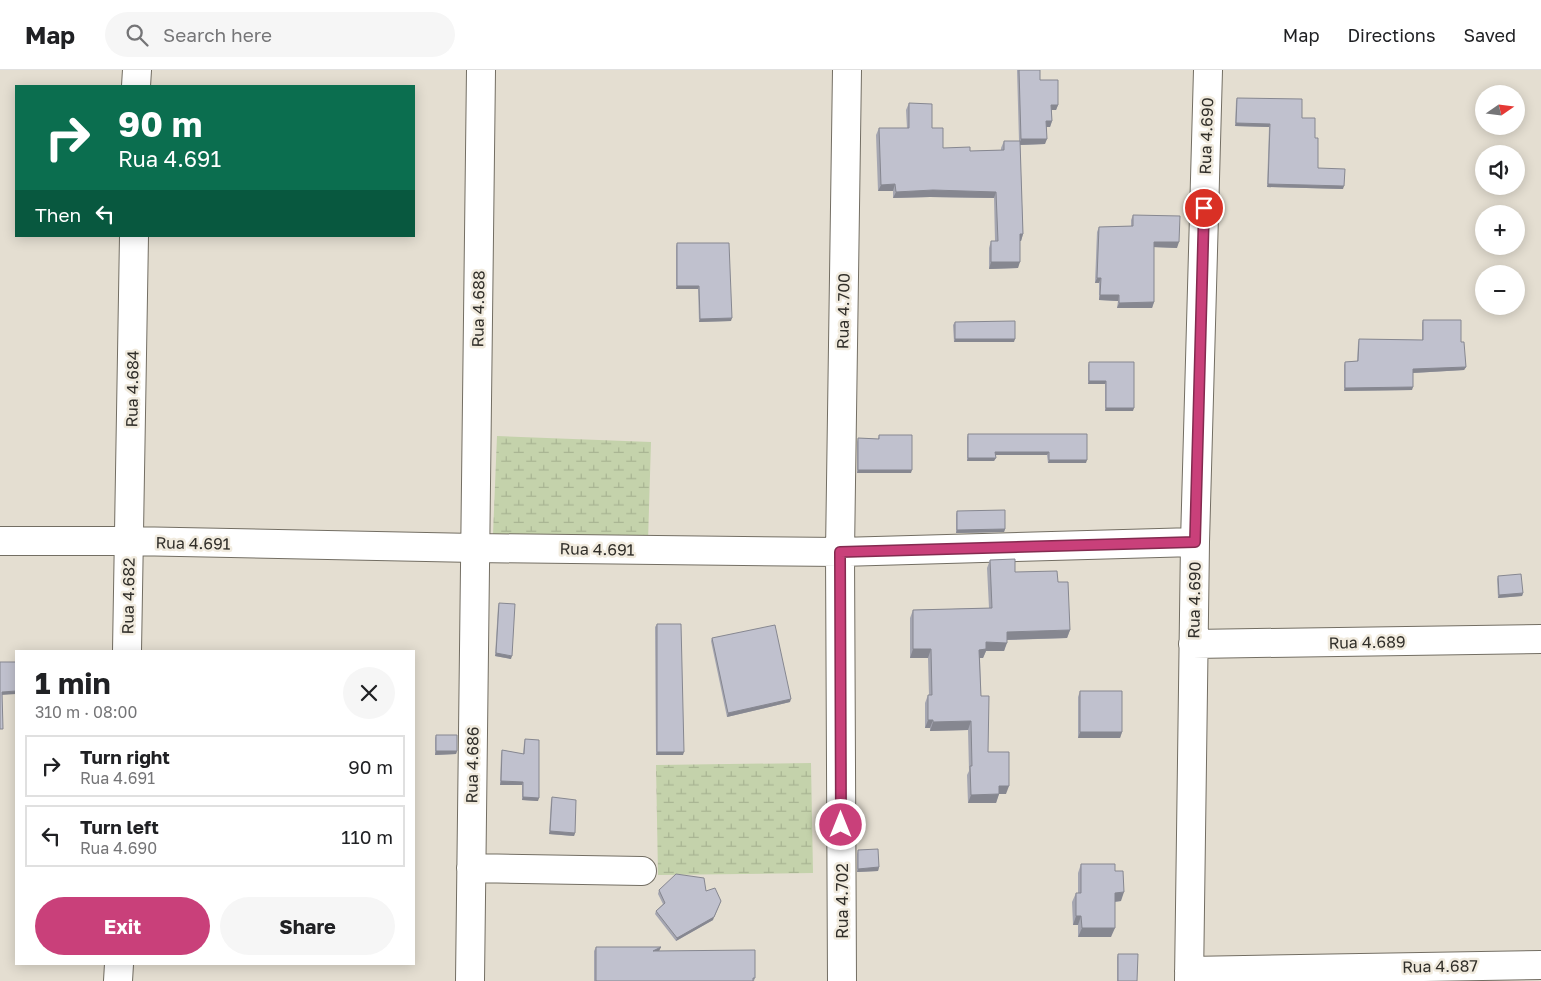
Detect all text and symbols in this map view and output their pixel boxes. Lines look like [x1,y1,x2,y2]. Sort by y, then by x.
search box [105,12,455,57]
text: Map [25,20,75,49]
icon: search [123,21,151,49]
text: Search here [163,23,272,46]
text: Map [1283,24,1319,46]
text: Directions [1347,24,1435,46]
text: Saved [1463,24,1516,46]
north arrow [1475,85,1525,135]
map controls [1475,85,1525,315]
street label: Rua 4.690 [1195,97,1217,175]
text: 90 m [118,103,202,145]
icon: right [35,105,100,170]
text: Rua 4.691 [118,145,221,172]
button: sound [1475,145,1525,195]
pin [1183,187,1225,229]
icon: arrive [1190,194,1218,222]
icon: left [91,200,119,228]
text: Then [35,203,81,226]
button: + [1475,205,1525,255]
button: − [1475,265,1525,315]
street label: Rua 4.688 [467,270,489,348]
street label: Rua 4.700 [832,273,854,349]
street label: Rua 4.684 [121,350,143,428]
street label: Rua 4.691 [155,532,231,554]
street label: Rua 4.691 [559,538,635,560]
street label: Rua 4.682 [117,558,139,634]
street label: Rua 4.690 [1183,561,1205,639]
street label: Rua 4.689 [1328,631,1406,653]
text: 1 min [35,665,111,701]
button: close [343,667,395,719]
text: 310 m · 08:00 [35,702,137,722]
street label: Rua 4.686 [461,726,483,804]
text: Turn right [80,745,170,768]
icon: right [37,752,65,780]
text: 90 m [348,755,393,778]
text: Rua 4.691 [80,768,155,788]
position arrow [814,798,866,850]
text: Turn left [80,815,159,838]
icon: left [37,822,65,850]
text: 110 m [341,825,393,848]
text: Rua 4.690 [80,838,157,858]
street label: Rua 4.702 [832,863,852,939]
button: Exit [35,897,210,955]
button: Share [220,897,395,955]
street label: Rua 4.687 [1402,955,1478,977]

